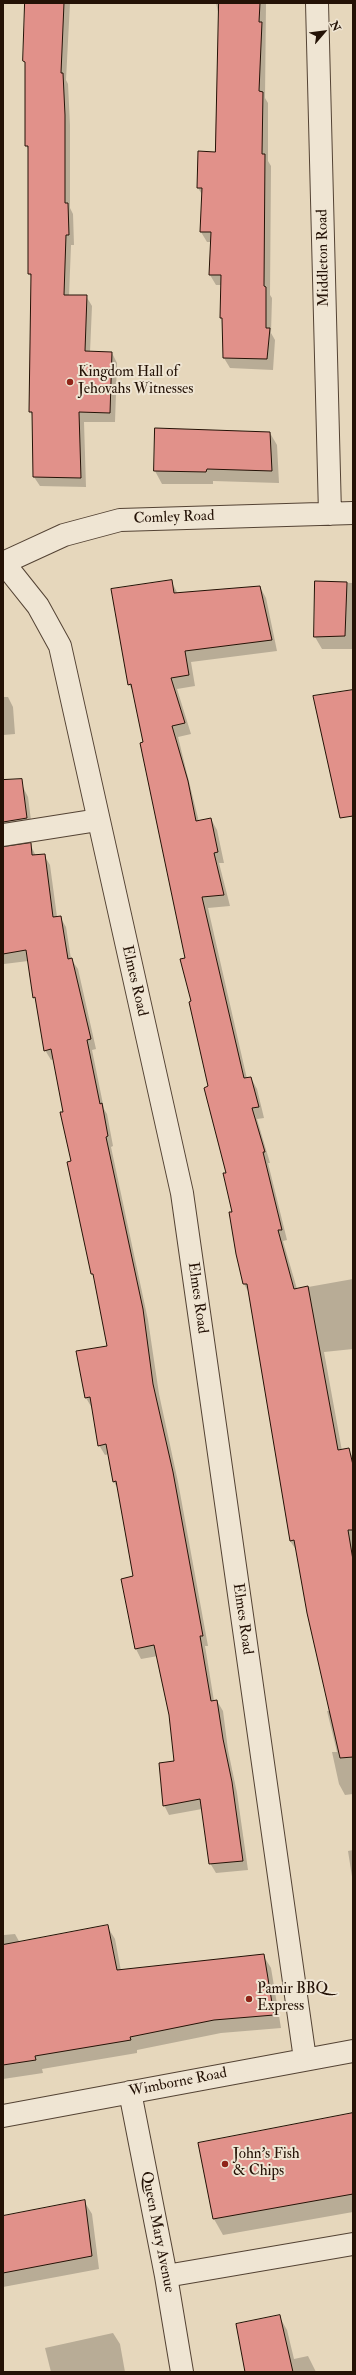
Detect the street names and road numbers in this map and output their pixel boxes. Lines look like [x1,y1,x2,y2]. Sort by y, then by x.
street label: Middleton Road [314,209,334,307]
street label: Comley Road [133,508,215,528]
street label: Elmes Road [117,944,151,1018]
street label: Elmes Road [183,1261,211,1335]
street label: Elmes Road [228,1582,256,1656]
street label: Wimborne Road [127,2065,229,2101]
street label: Queen Mary Avenue [136,2170,178,2294]

